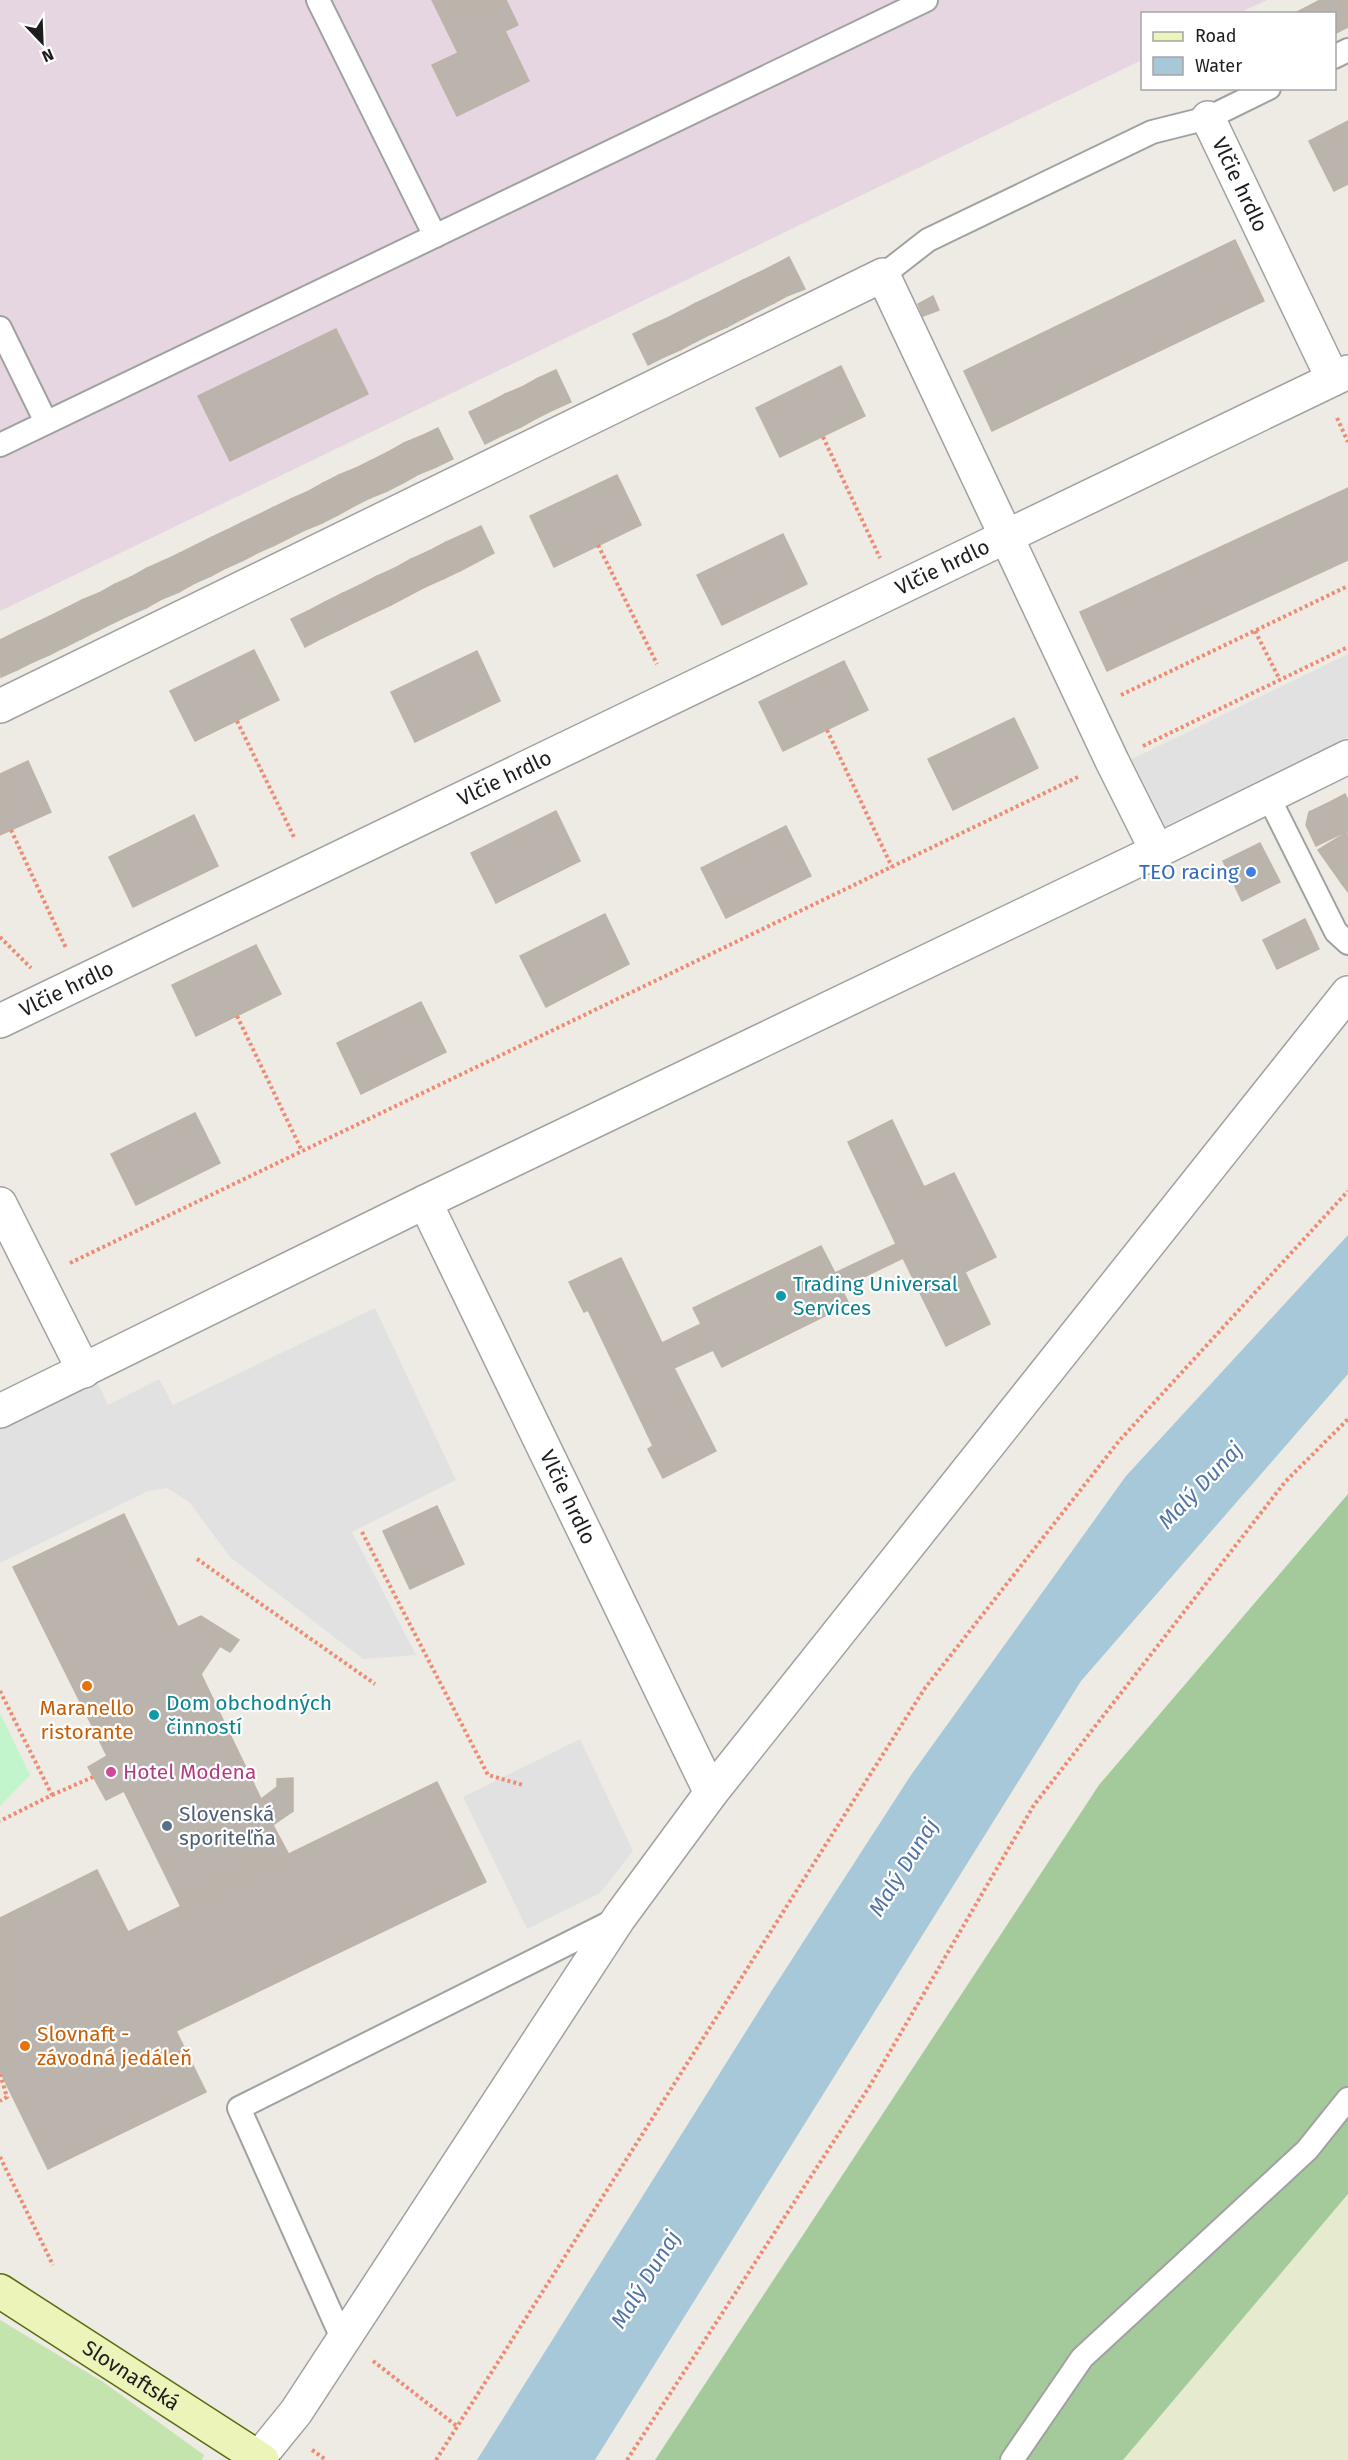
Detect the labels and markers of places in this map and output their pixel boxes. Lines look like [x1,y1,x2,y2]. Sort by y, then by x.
place label: TEO racing [1139,859,1239,885]
marker: TEO racing [1244,865,1258,879]
place label: Trading Universal Services [793,1271,958,1321]
marker: Trading Universal Services [774,1289,788,1303]
marker: Maranello ristorante [80,1679,94,1693]
place label: Dom obchodných činností [166,1690,332,1740]
place label: Maranello ristorante [40,1695,134,1745]
marker: Dom obchodných činností [147,1708,161,1722]
place label: Hotel Modena [123,1759,256,1785]
marker: Hotel Modena [104,1765,118,1779]
place label: Slovenská sporiteľňa [179,1801,276,1851]
marker: Slovenská sporiteľňa [160,1819,174,1833]
place label: Slovnaft - závodná jedáleň [37,2021,192,2071]
marker: Slovnaft - závodná jedáleň [18,2039,32,2053]

